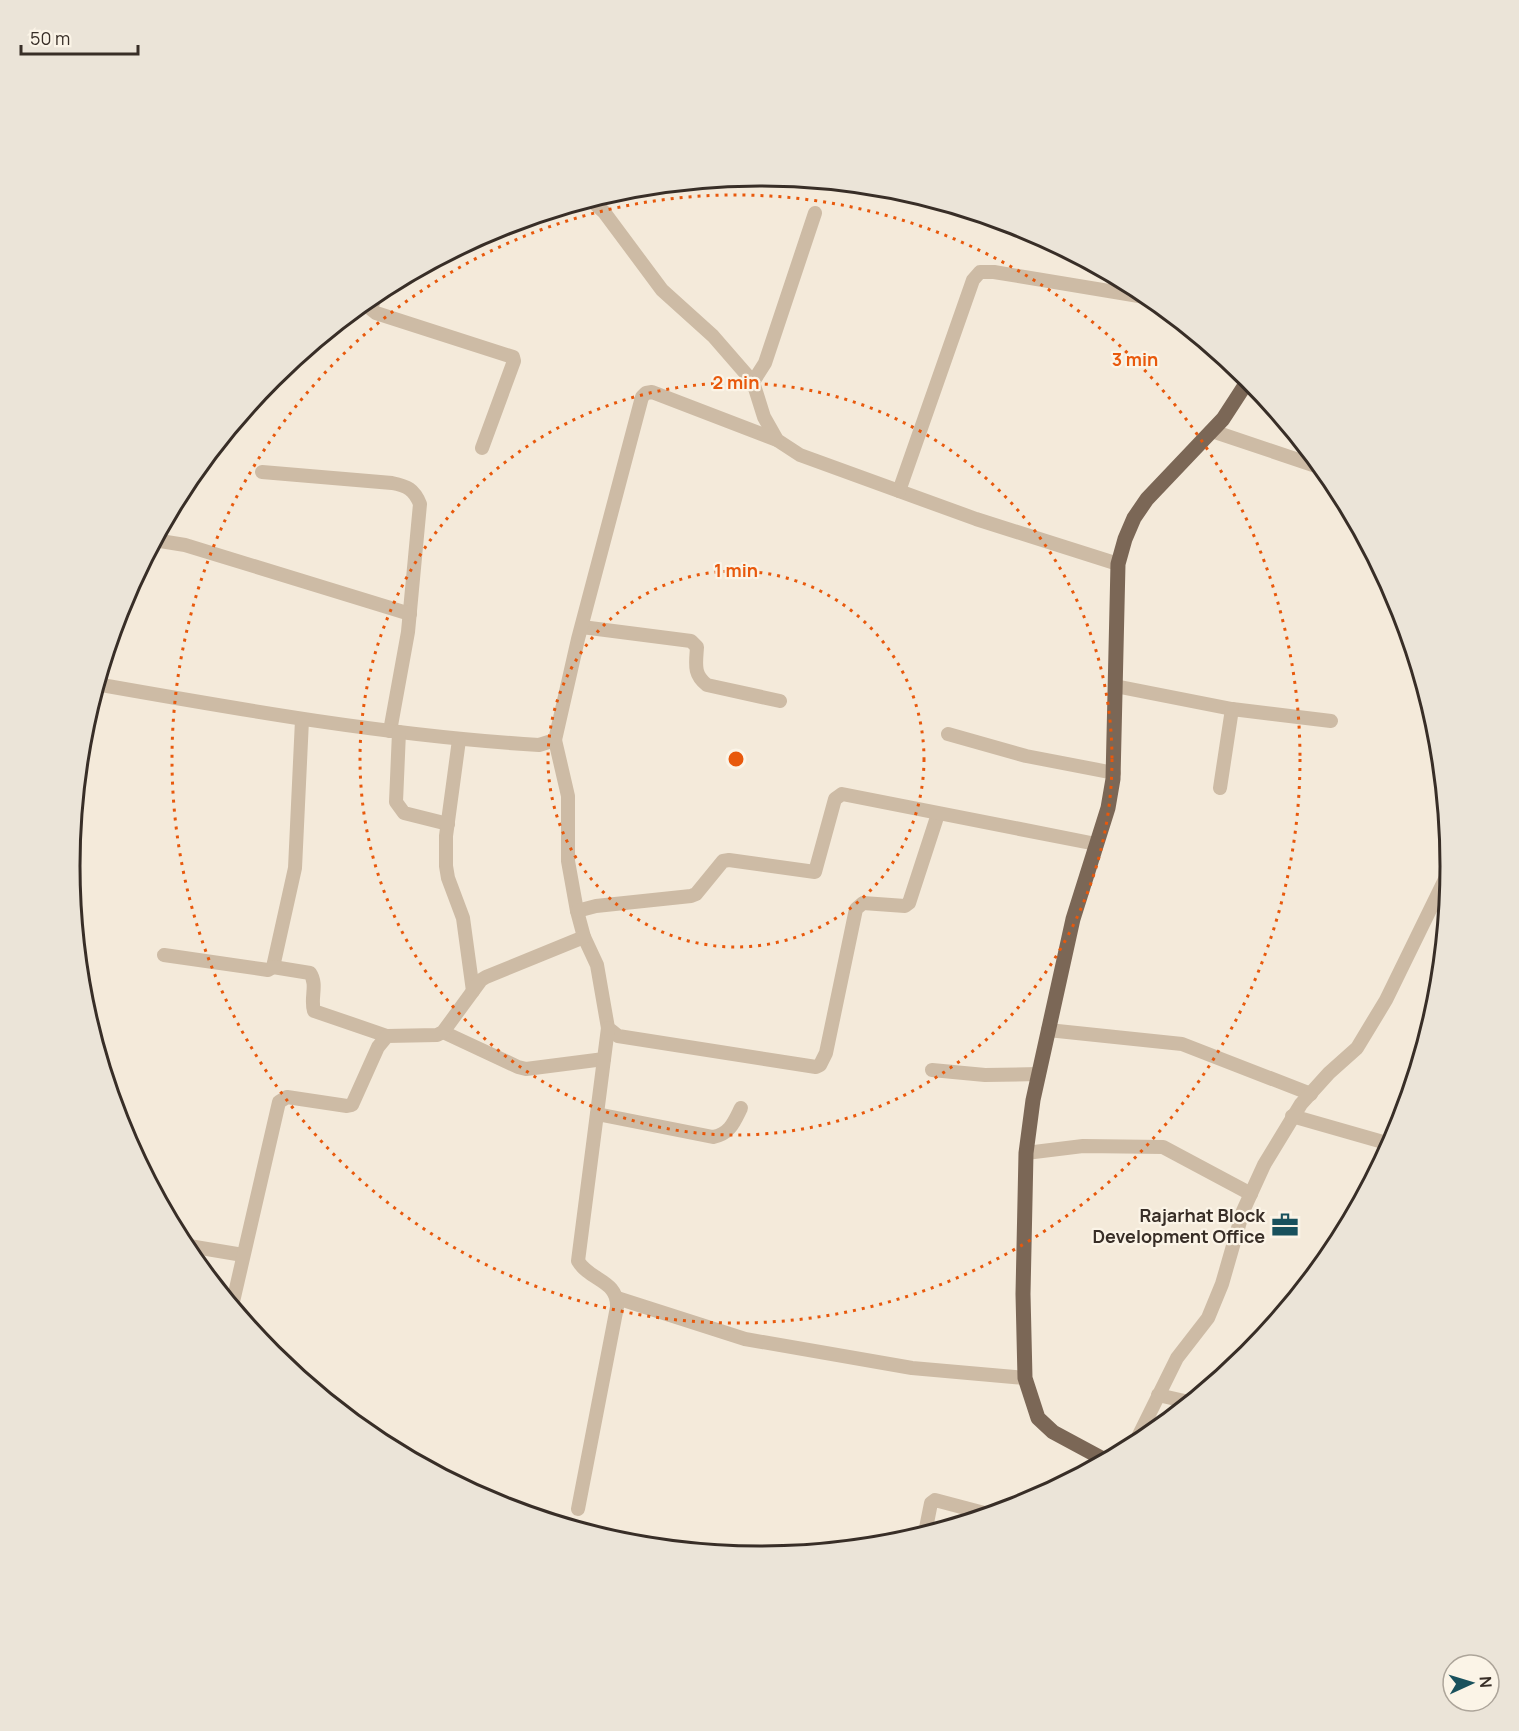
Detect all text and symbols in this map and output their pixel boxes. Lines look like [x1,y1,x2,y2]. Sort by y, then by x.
scale bar [21,18,138,56]
text: 50 m [30,26,70,50]
text: 3 min [1112,347,1158,371]
text: 2 min [713,370,759,394]
text: 1 min [714,558,758,582]
centre of rings [726,749,746,769]
place label: Rajarhat Block Development Office [1092,1203,1266,1248]
office icon: Rajarhat Block Development Office [1270,1210,1300,1240]
north arrow [1441,1653,1501,1713]
text: N [1475,1675,1497,1688]

